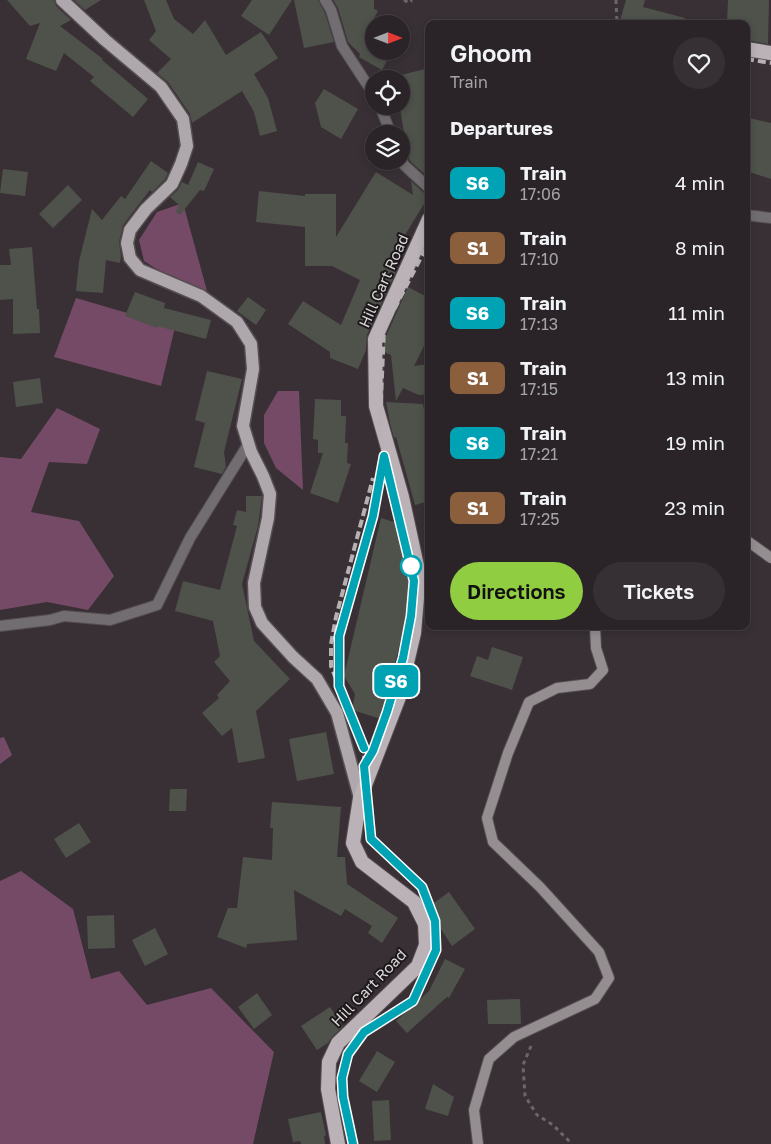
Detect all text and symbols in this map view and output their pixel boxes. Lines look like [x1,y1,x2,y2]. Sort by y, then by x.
north arrow [365,15,410,60]
map controls [365,15,410,170]
button: heart [673,37,725,89]
text: Ghoom [450,38,532,67]
button: locate [365,70,410,115]
text: Train [450,72,488,92]
text: Departures [450,116,553,139]
button: layers [365,125,410,170]
text: Train [520,161,566,184]
text: 4 min [675,171,725,194]
text: S6 [466,172,489,194]
text: 17:06 [520,184,561,204]
text: Train [520,226,566,249]
street label: Hill Cart Road [355,231,412,330]
text: 8 min [675,236,725,259]
text: S1 [467,237,488,259]
text: 17:10 [520,249,559,269]
text: Train [520,291,566,314]
text: 11 min [668,301,725,324]
text: S6 [466,302,489,324]
text: 17:13 [520,314,558,334]
text: Train [520,356,566,379]
text: 13 min [666,366,725,389]
text: S1 [467,367,488,389]
text: 17:15 [520,379,558,399]
text: Train [520,421,566,444]
text: 19 min [666,431,725,454]
text: S6 [466,432,489,454]
text: 17:21 [520,444,558,464]
text: Train [520,486,566,509]
text: 23 min [665,496,725,519]
text: S1 [467,497,488,519]
text: 17:25 [520,509,560,529]
unlabelled marker [400,555,422,577]
button: Directions [450,562,583,620]
button: Tickets [593,562,725,620]
line badge: S6 [374,665,418,697]
text: S6 [384,670,408,692]
street label: Hill Cart Road [327,945,410,1030]

